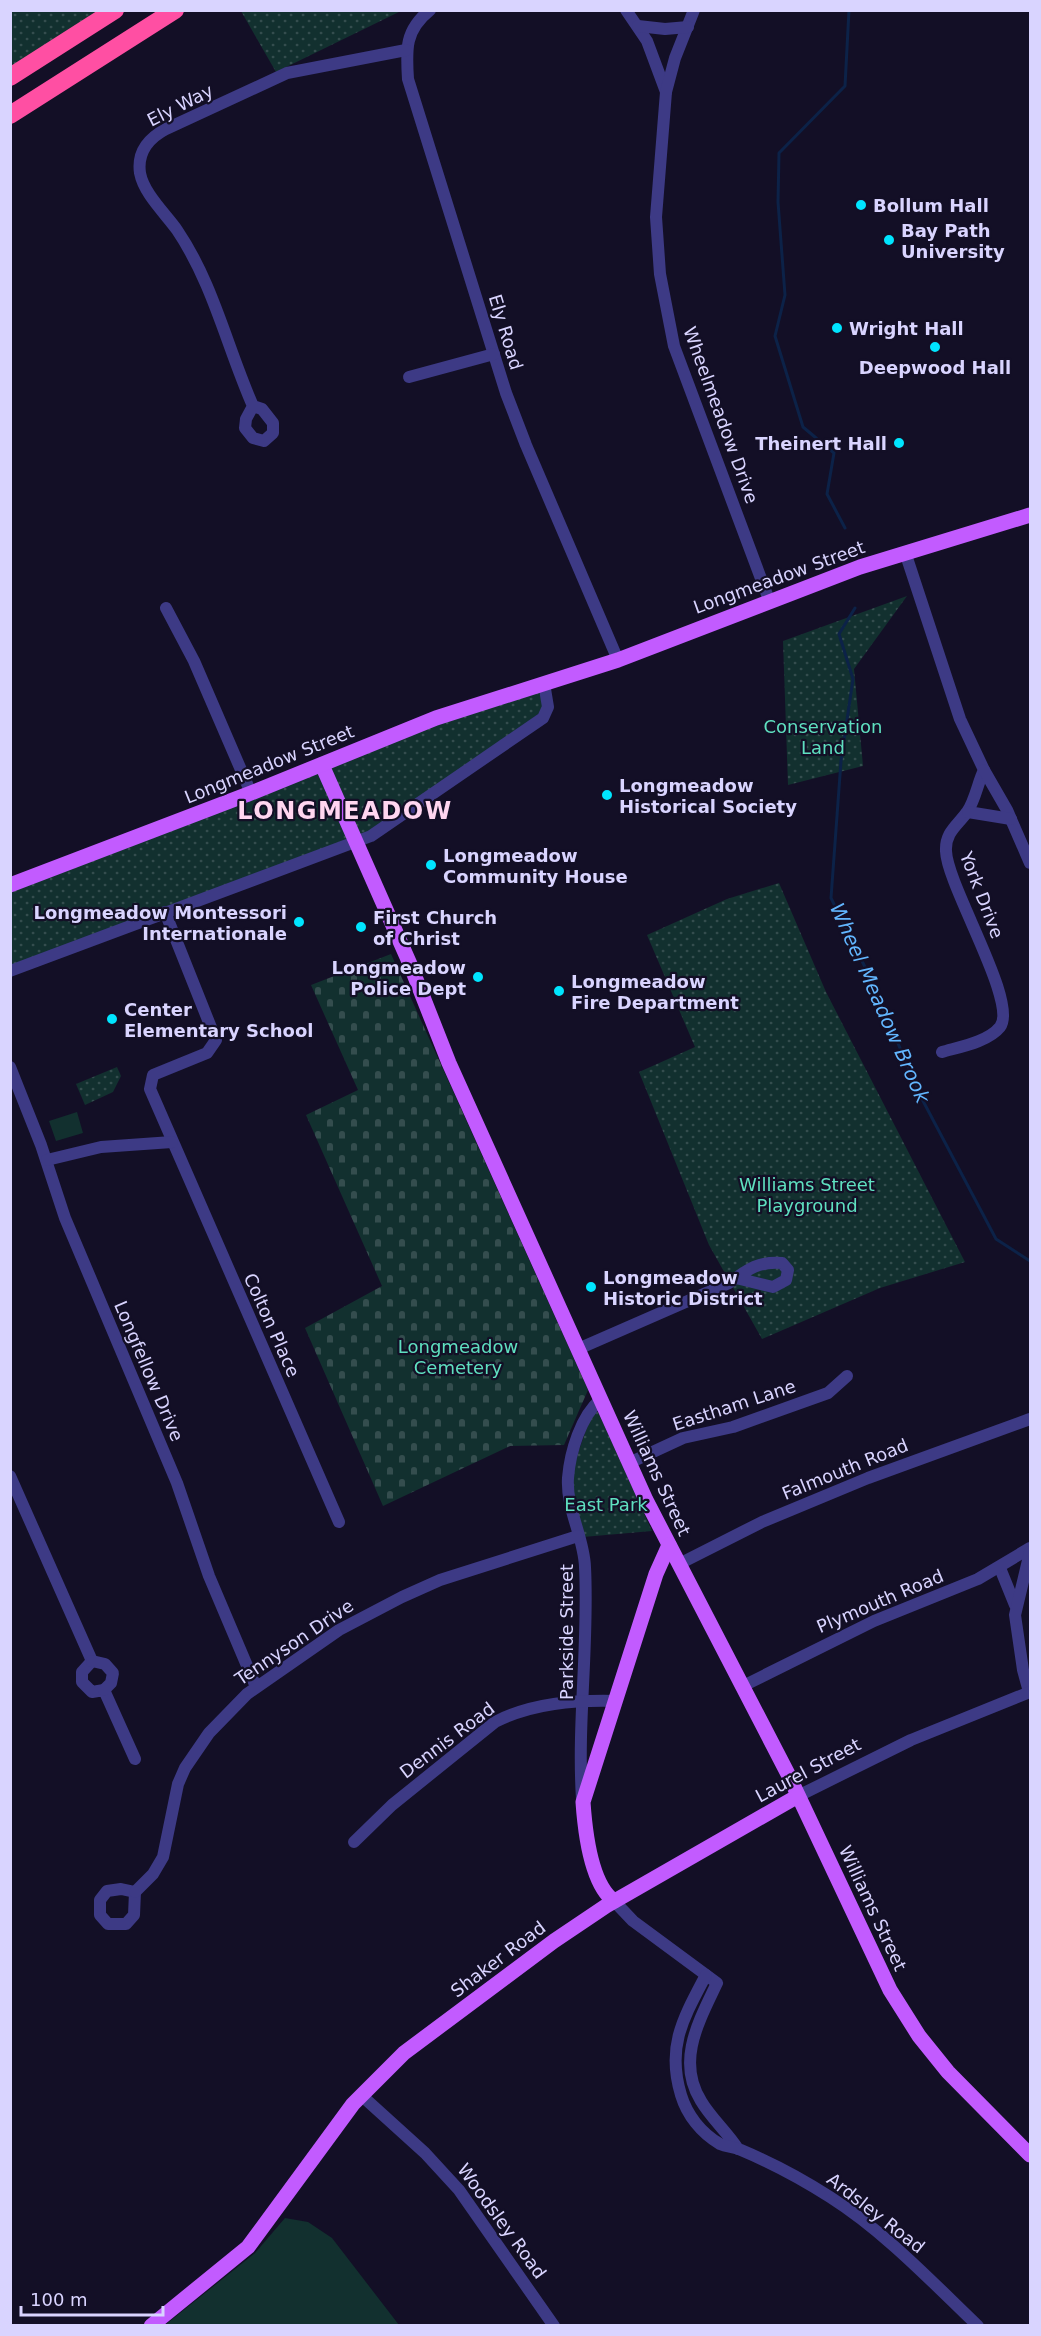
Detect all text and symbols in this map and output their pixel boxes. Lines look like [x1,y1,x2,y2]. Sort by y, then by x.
street label: Ely Way [144,79,217,130]
place label: Bollum Hall [873,195,989,216]
marker: Bollum Hall [854,198,868,212]
place label: Bay Path University [901,220,1005,262]
marker: Bay Path University [882,233,896,247]
street label: Ely Road [485,292,527,372]
place label: Wright Hall [849,318,964,339]
marker: Wright Hall [830,321,844,335]
street label: Wheelmeadow Drive [679,324,763,506]
marker: Deepwood Hall [928,340,942,354]
place label: Deepwood Hall [859,357,1011,378]
place label: Theinert Hall [755,433,887,454]
marker: Theinert Hall [892,436,906,450]
street label: Longmeadow Street [690,536,868,618]
park label: Conservation Land [763,716,883,758]
street label: Longmeadow Street [181,720,357,808]
place label: Longmeadow Historical Society [619,775,797,817]
marker: Longmeadow Historical Society [600,788,614,802]
district label: LONGMEADOW [237,797,453,825]
place label: Longmeadow Community House [443,845,628,887]
street label: York Drive [956,848,1008,941]
marker: Longmeadow Community House [424,858,438,872]
water label: Wheel Meadow Brook [825,899,936,1108]
place label: Longmeadow Montessori Internationale [33,902,287,944]
place label: First Church of Christ [373,907,497,949]
marker: Longmeadow Montessori Internationale [292,915,306,929]
marker: First Church of Christ [354,920,368,934]
place label: Longmeadow Police Dept [331,957,466,999]
marker: Longmeadow Police Dept [471,970,485,984]
place label: Longmeadow Fire Department [571,971,739,1013]
marker: Longmeadow Fire Department [552,984,566,998]
place label: Center Elementary School [124,999,313,1041]
marker: Center Elementary School [105,1012,119,1026]
park label: Williams Street Playground [739,1174,875,1216]
place label: Longmeadow Historic District [603,1267,763,1309]
street label: Colton Place [240,1270,304,1380]
marker: Longmeadow Historic District [584,1280,598,1294]
street label: Longfellow Drive [110,1298,188,1444]
park label: Longmeadow Cemetery [398,1336,518,1378]
street label: Eastham Lane [670,1375,798,1435]
street label: Williams Street [619,1407,695,1539]
street label: Falmouth Road [779,1434,911,1504]
park label: East Park [564,1494,648,1515]
street label: Parkside Street [556,1564,577,1700]
street label: Plymouth Road [813,1565,947,1637]
street label: Tennyson Drive [230,1595,357,1690]
street label: Dennis Road [396,1698,498,1782]
street label: Laurel Street [752,1734,864,1806]
street label: Williams Street [835,1842,911,1974]
street label: Shaker Road [447,1917,549,2001]
street label: Woodsley Road [453,2159,551,2283]
street label: Ardsley Road [823,2168,929,2258]
scale bar [21,2279,164,2317]
text: 100 m [30,2289,88,2310]

